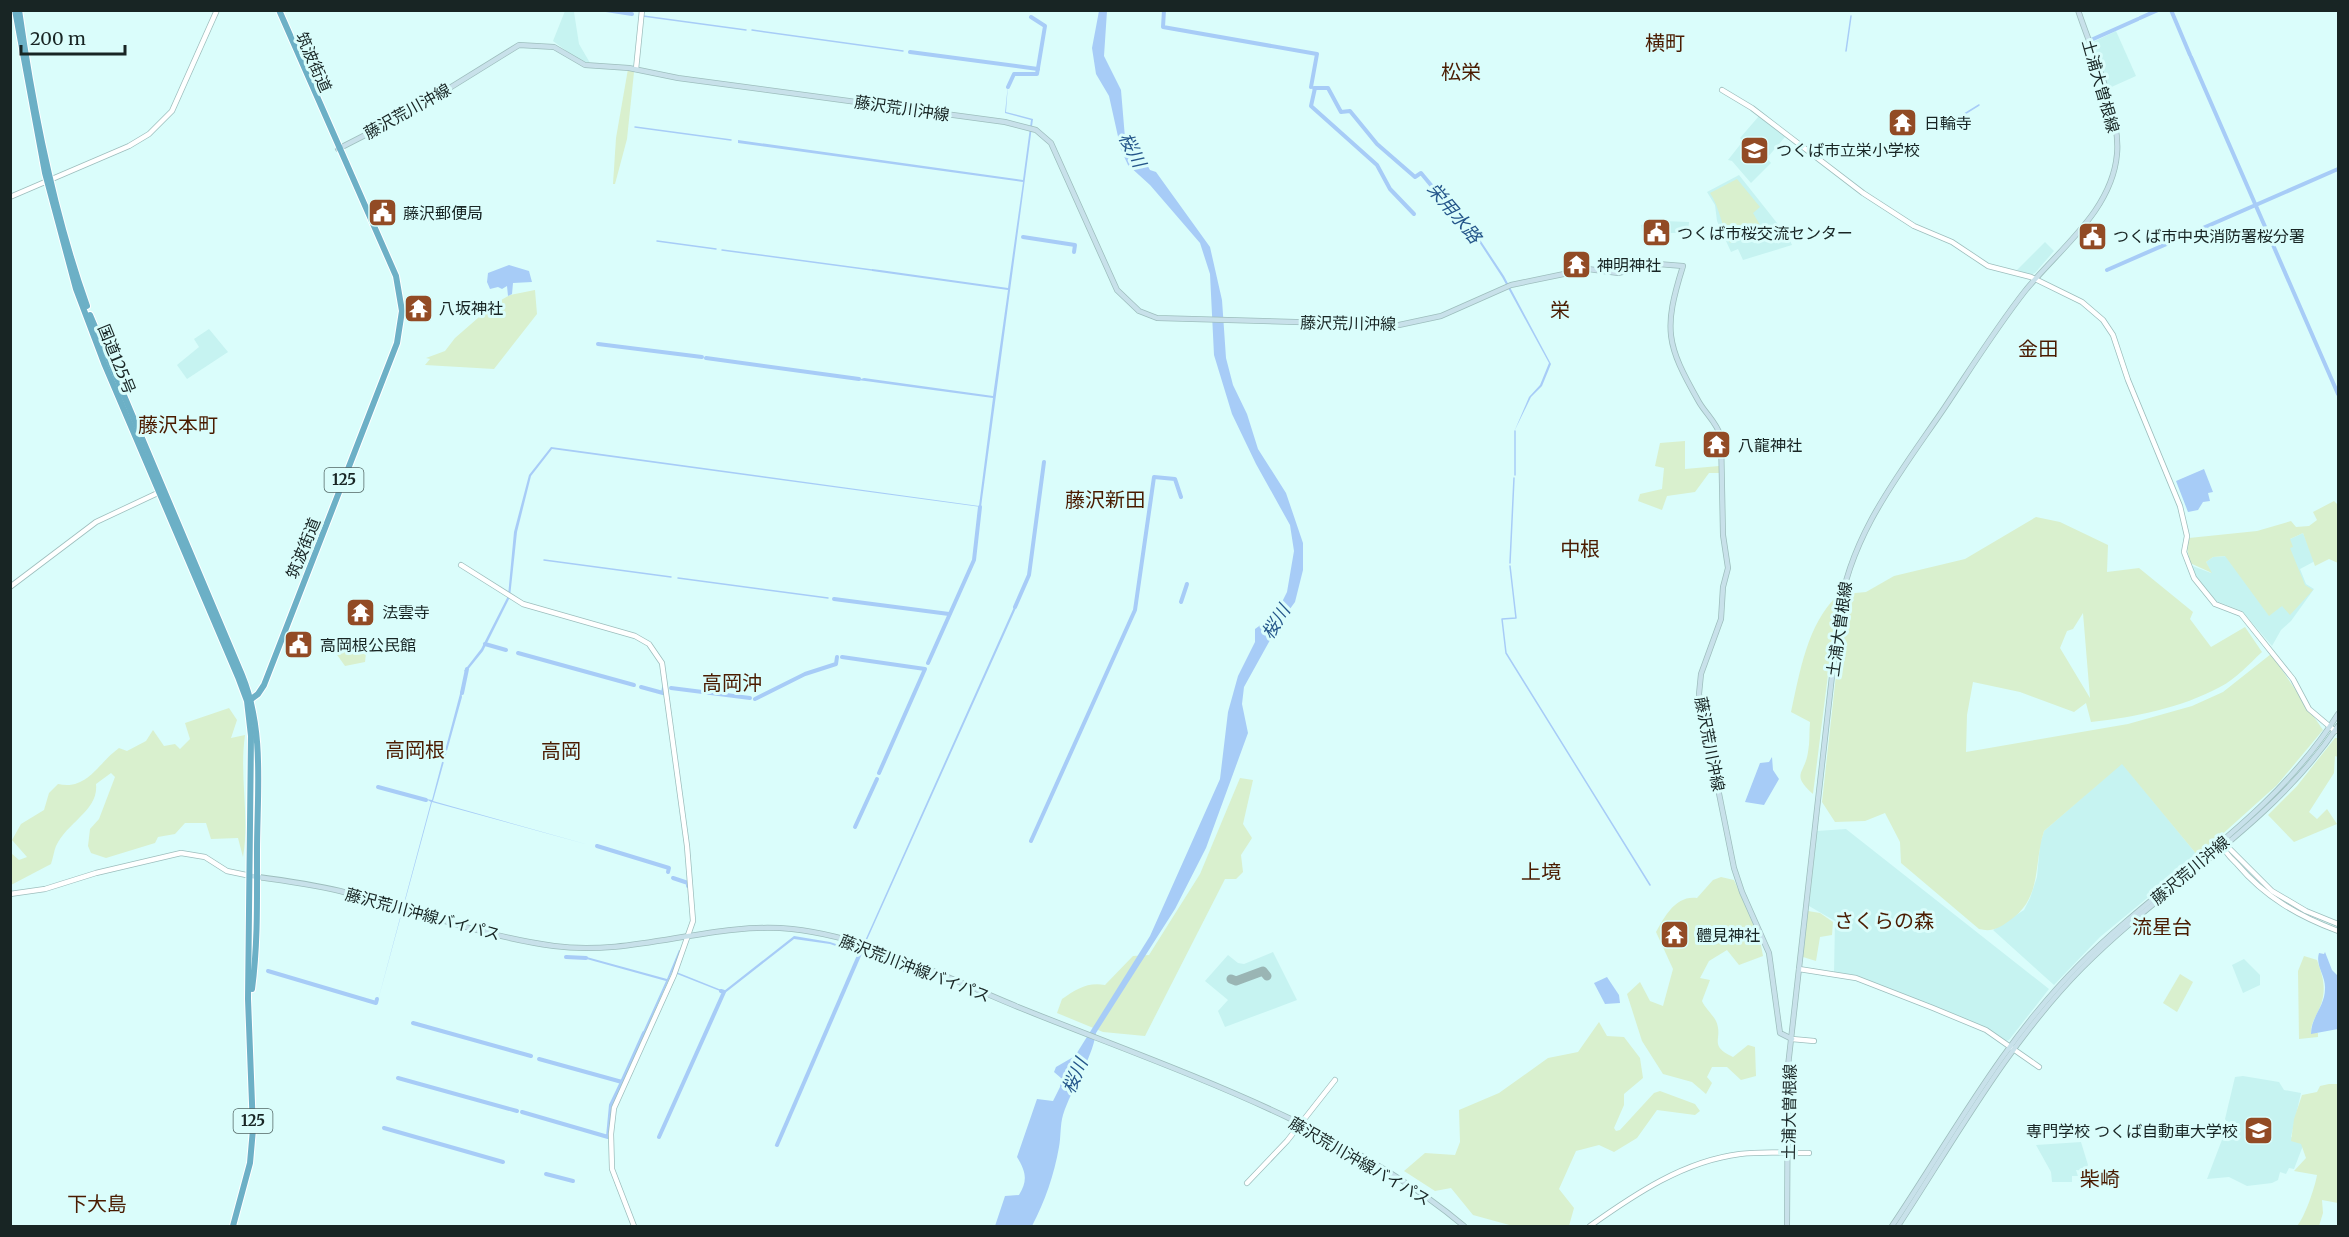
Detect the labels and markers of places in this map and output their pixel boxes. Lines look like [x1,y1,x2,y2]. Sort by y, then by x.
temple icon: 日輪寺 [1887,107,1919,139]
place label: 日輪寺 [1924,113,1972,133]
school or university icon: つくば市立栄小学校 [1739,134,1771,166]
place label: つくば市立栄小学校 [1776,140,1920,160]
public building icon: 藤沢郵便局 [366,197,398,229]
place label: 藤沢郵便局 [403,203,483,223]
public building icon: つくば市桜交流センター [1640,217,1672,249]
public building icon: つくば市中央消防署桜分署 [2076,220,2108,252]
place label: つくば市桜交流センター [1677,223,1853,243]
place label: つくば市中央消防署桜分署 [2113,226,2305,246]
temple icon: 神明神社 [1560,249,1592,281]
place label: 神明神社 [1597,255,1661,275]
temple icon: 八坂神社 [402,292,434,324]
place label: 八坂神社 [439,298,503,318]
temple icon: 八龍神社 [1701,429,1733,461]
place label: 八龍神社 [1738,435,1802,455]
temple icon: 法雲寺 [345,596,377,628]
place label: 法雲寺 [382,602,430,622]
public building icon: 高岡根公民館 [283,629,315,661]
place label: 高岡根公民館 [320,635,416,655]
temple icon: 體見神社 [1659,919,1691,951]
place label: 體見神社 [1696,925,1760,945]
school or university icon: 専門学校 つくば自動車大学校 [2243,1115,2275,1147]
place label: 専門学校 つくば自動車大学校 [2026,1121,2238,1141]

